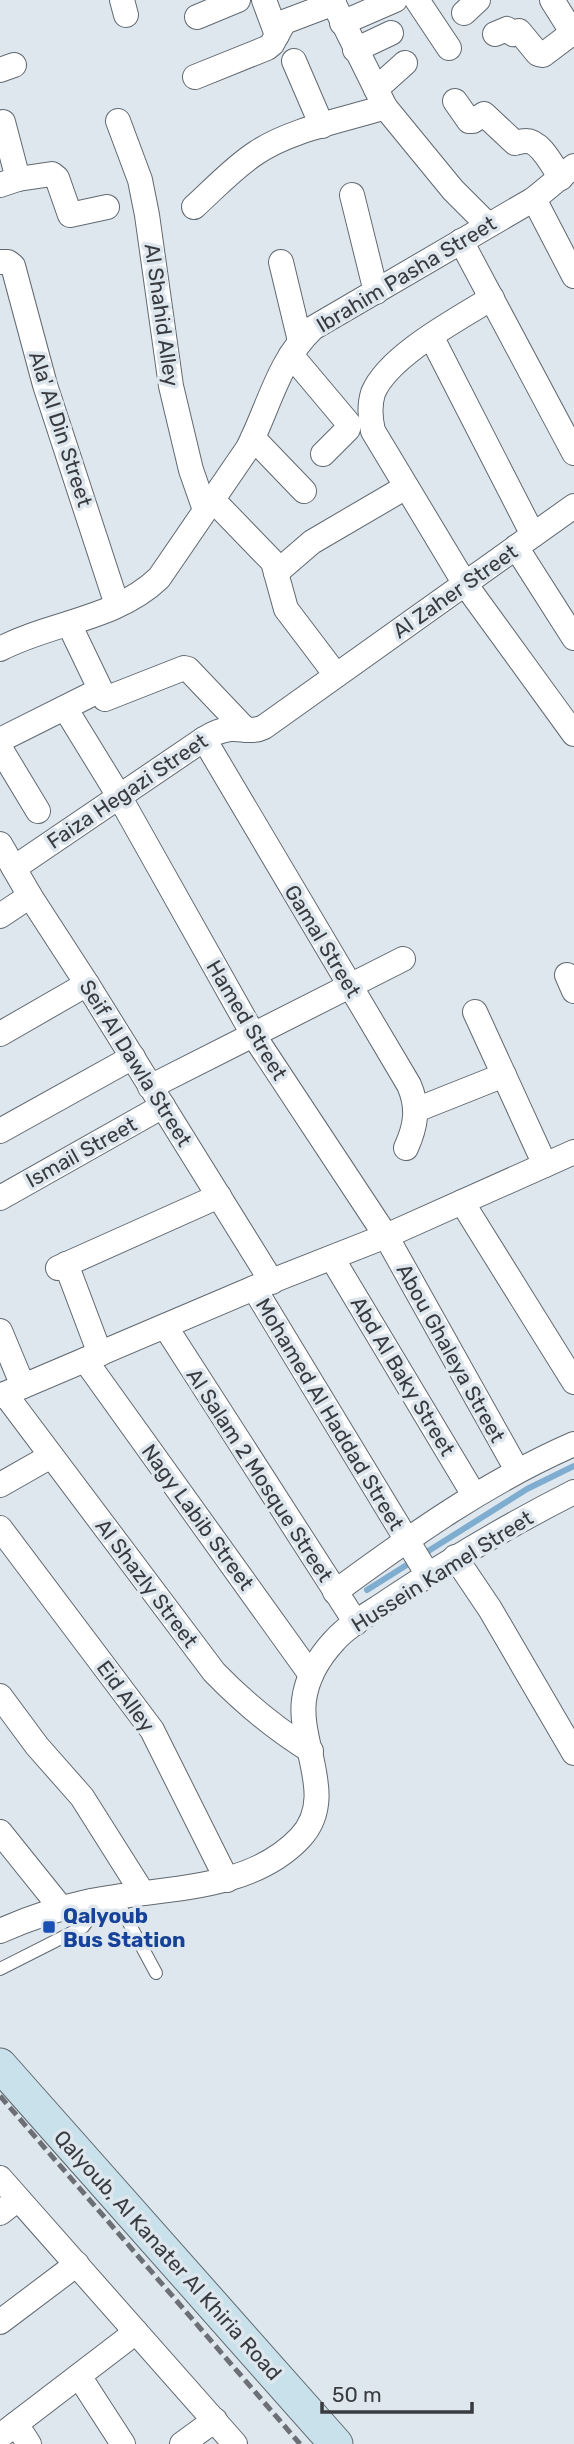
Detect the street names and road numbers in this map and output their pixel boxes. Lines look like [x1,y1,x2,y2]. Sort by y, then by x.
street label: Ibrahim Pasha Street [312,210,500,338]
street label: Al Shahid Alley [140,242,184,388]
street label: Ala' Al Din Street [24,348,98,510]
street label: Al Zaher Street [388,539,522,643]
street label: Faiza Hegazi Street [42,728,212,854]
street label: Gamal Street [280,880,366,1002]
street label: Hamed Street [201,956,293,1084]
street label: Seif Al Dawla Street [75,975,197,1151]
street label: Ismail Street [21,1111,141,1193]
street label: Abou Ghaleya Street [392,1259,510,1447]
street label: Abd Al Baky Street [346,1292,460,1460]
street label: Mohamed Al Haddad Street [251,1293,409,1535]
street label: Al Salam 2 Mosque Street [182,1364,338,1586]
street label: Nagy Labib Street [137,1439,259,1595]
street label: Hussein Kamel Street [347,1505,537,1637]
street label: Al Shazly Street [91,1514,203,1652]
street label: Eid Alley [92,1655,160,1737]
street label: Qalyoub, Al Kanater Al Khiria Road [49,2125,287,2385]

